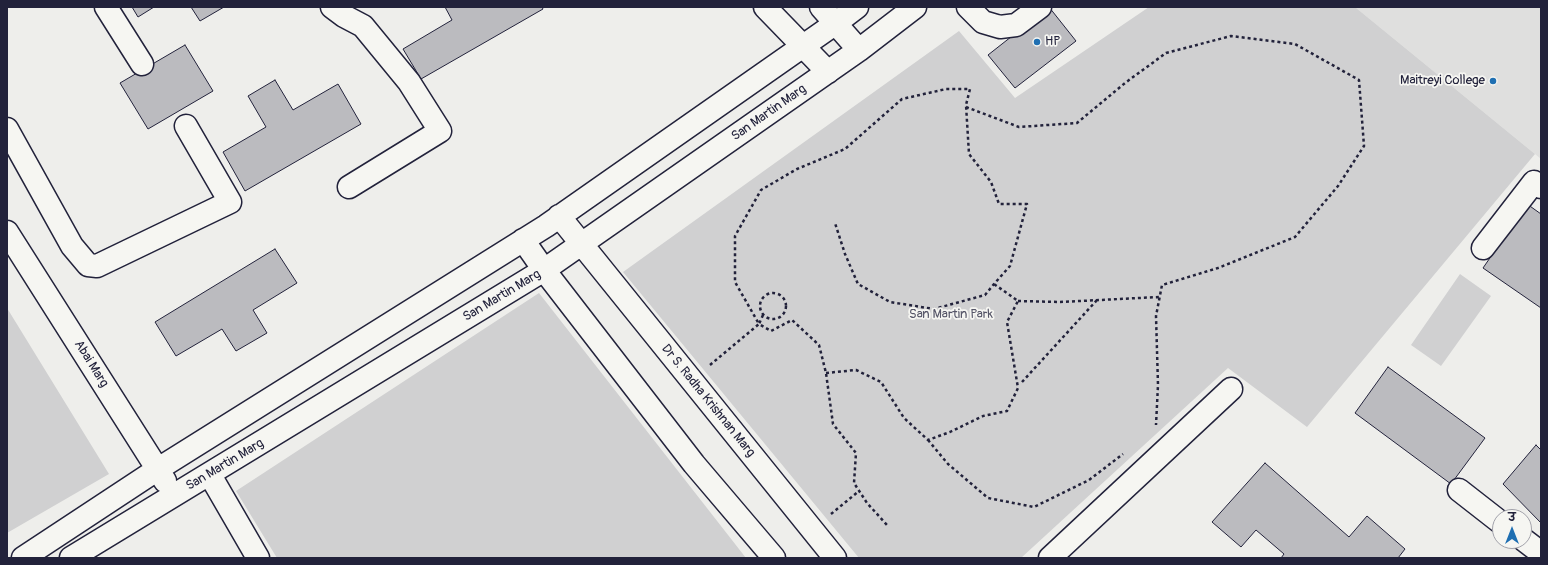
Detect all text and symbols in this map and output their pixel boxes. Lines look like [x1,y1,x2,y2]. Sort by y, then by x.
place label: HP [1045,34,1060,50]
marker: HP [1032,37,1042,47]
place label: Maitreyi College [1400,73,1485,89]
marker: Maitreyi College [1488,76,1498,86]
street label: San Martin Marg [729,81,809,145]
street label: San Martin Marg [460,267,544,325]
park label: San Martin Park [909,307,993,323]
street label: Abai Marg [70,338,112,390]
street label: Dr S. Radha Krishnan Marg [658,342,758,460]
street label: San Martin Marg [183,436,267,494]
north arrow [1492,509,1532,549]
text: उ [1508,511,1516,524]

